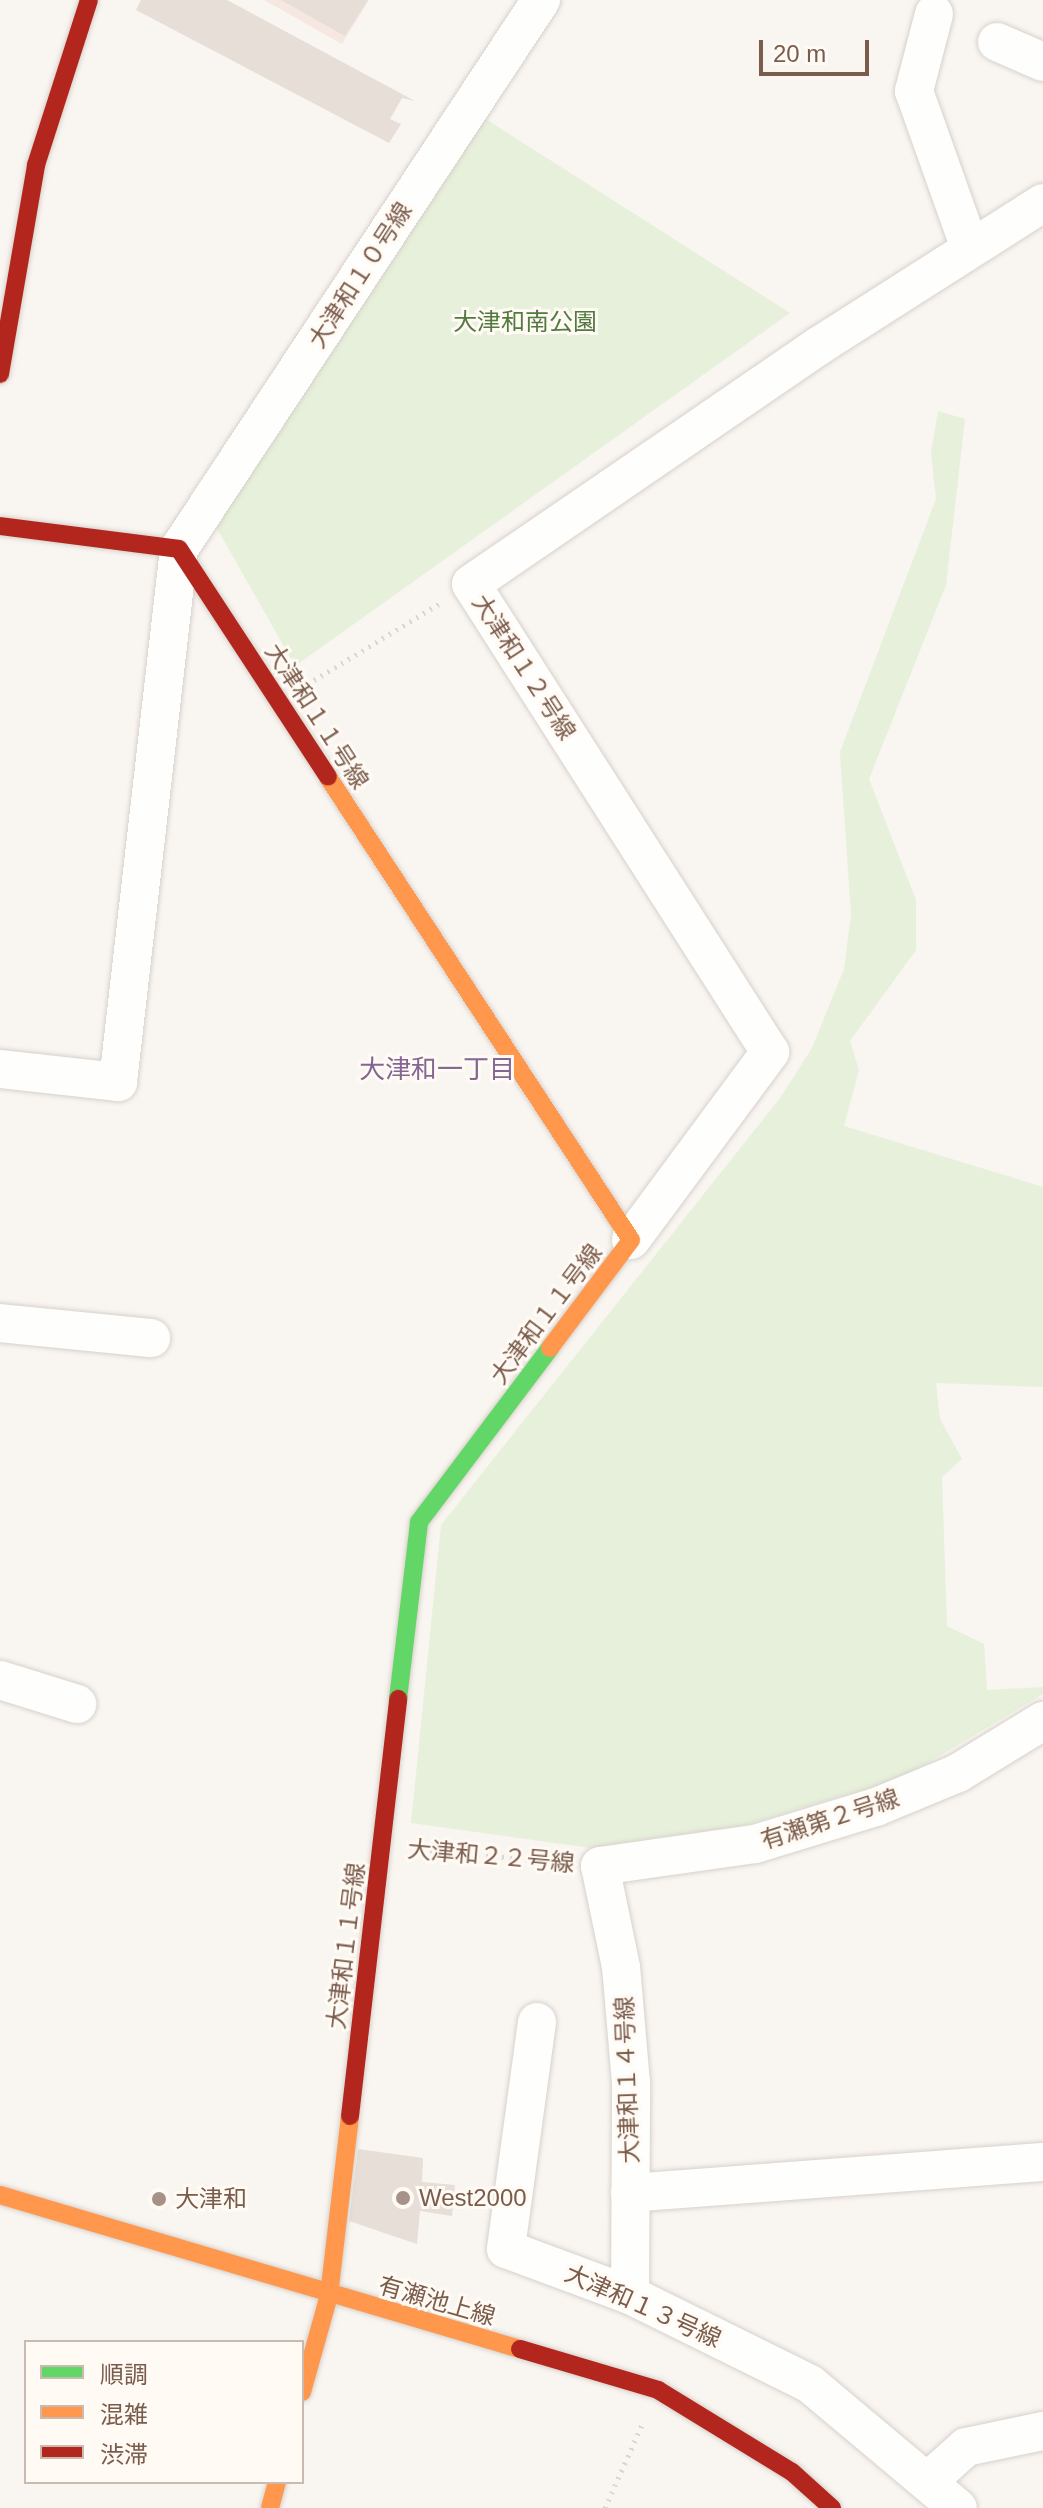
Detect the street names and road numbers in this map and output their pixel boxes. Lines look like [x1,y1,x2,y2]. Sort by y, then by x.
street label: 大津和１０号線 [302,197,418,353]
street label: 大津和１２号線 [466,589,582,745]
street label: 大津和１１号線 [259,638,375,794]
street label: 大津和１１号線 [484,1238,608,1390]
street label: 有瀬第２号線 [757,1783,903,1855]
street label: 大津和２２号線 [406,1834,576,1878]
street label: 大津和１１号線 [321,1861,371,2031]
street label: 大津和１４号線 [610,1996,644,2164]
street label: 大津和１３号線 [560,2259,726,2353]
street label: 有瀬池上線 [375,2271,499,2331]

